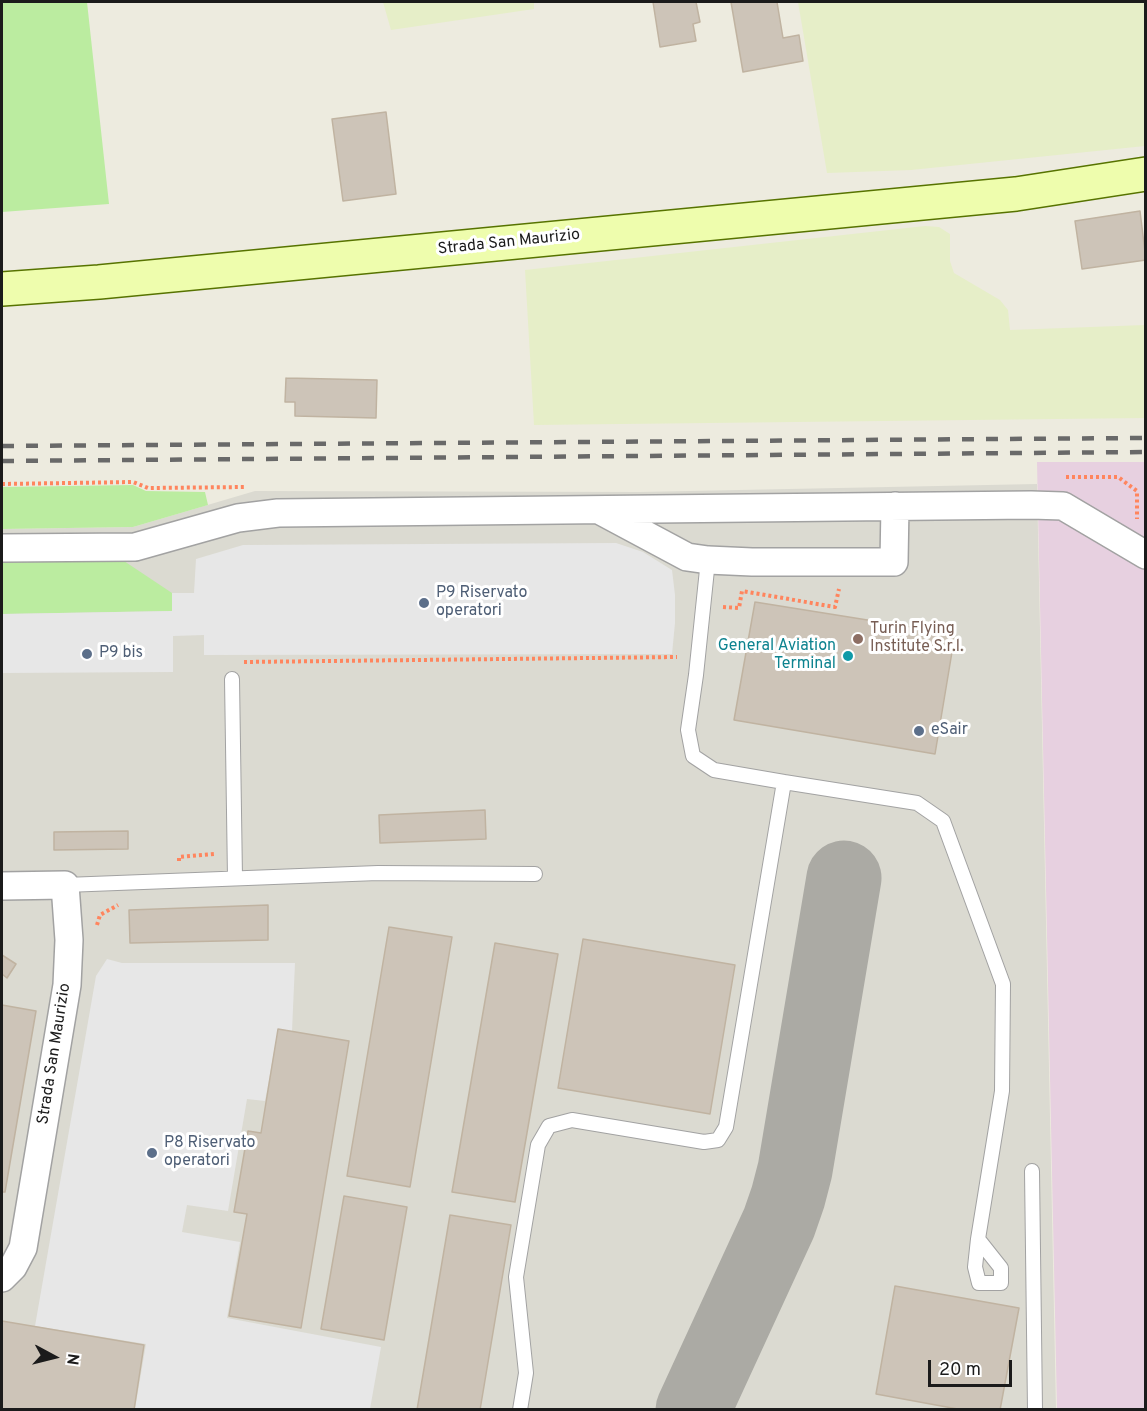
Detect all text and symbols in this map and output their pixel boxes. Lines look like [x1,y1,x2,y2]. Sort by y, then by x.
street label: Strada San Maurizio [437,226,581,260]
place label: P9 Riservato operatori [436,584,527,622]
marker: P9 Riservato operatori [417,596,431,610]
place label: Turin Flying Institute S.r.l. [870,620,964,658]
marker: Turin Flying Institute S.r.l. [851,632,865,646]
place label: General Aviation Terminal [718,637,836,675]
place label: P9 bis [99,644,143,664]
marker: P9 bis [80,647,94,661]
marker: General Aviation Terminal [841,649,855,663]
place label: eSair [931,721,968,741]
marker: eSair [912,724,926,738]
street label: Strada San Maurizio [34,982,76,1126]
place label: P8 Riservato operatori [164,1134,256,1172]
marker: P8 Riservato operatori [145,1146,159,1160]
north arrow [24,1327,84,1387]
scale bar [931,1348,1015,1386]
text: N [61,1352,82,1366]
text: 20 m [939,1359,981,1382]

